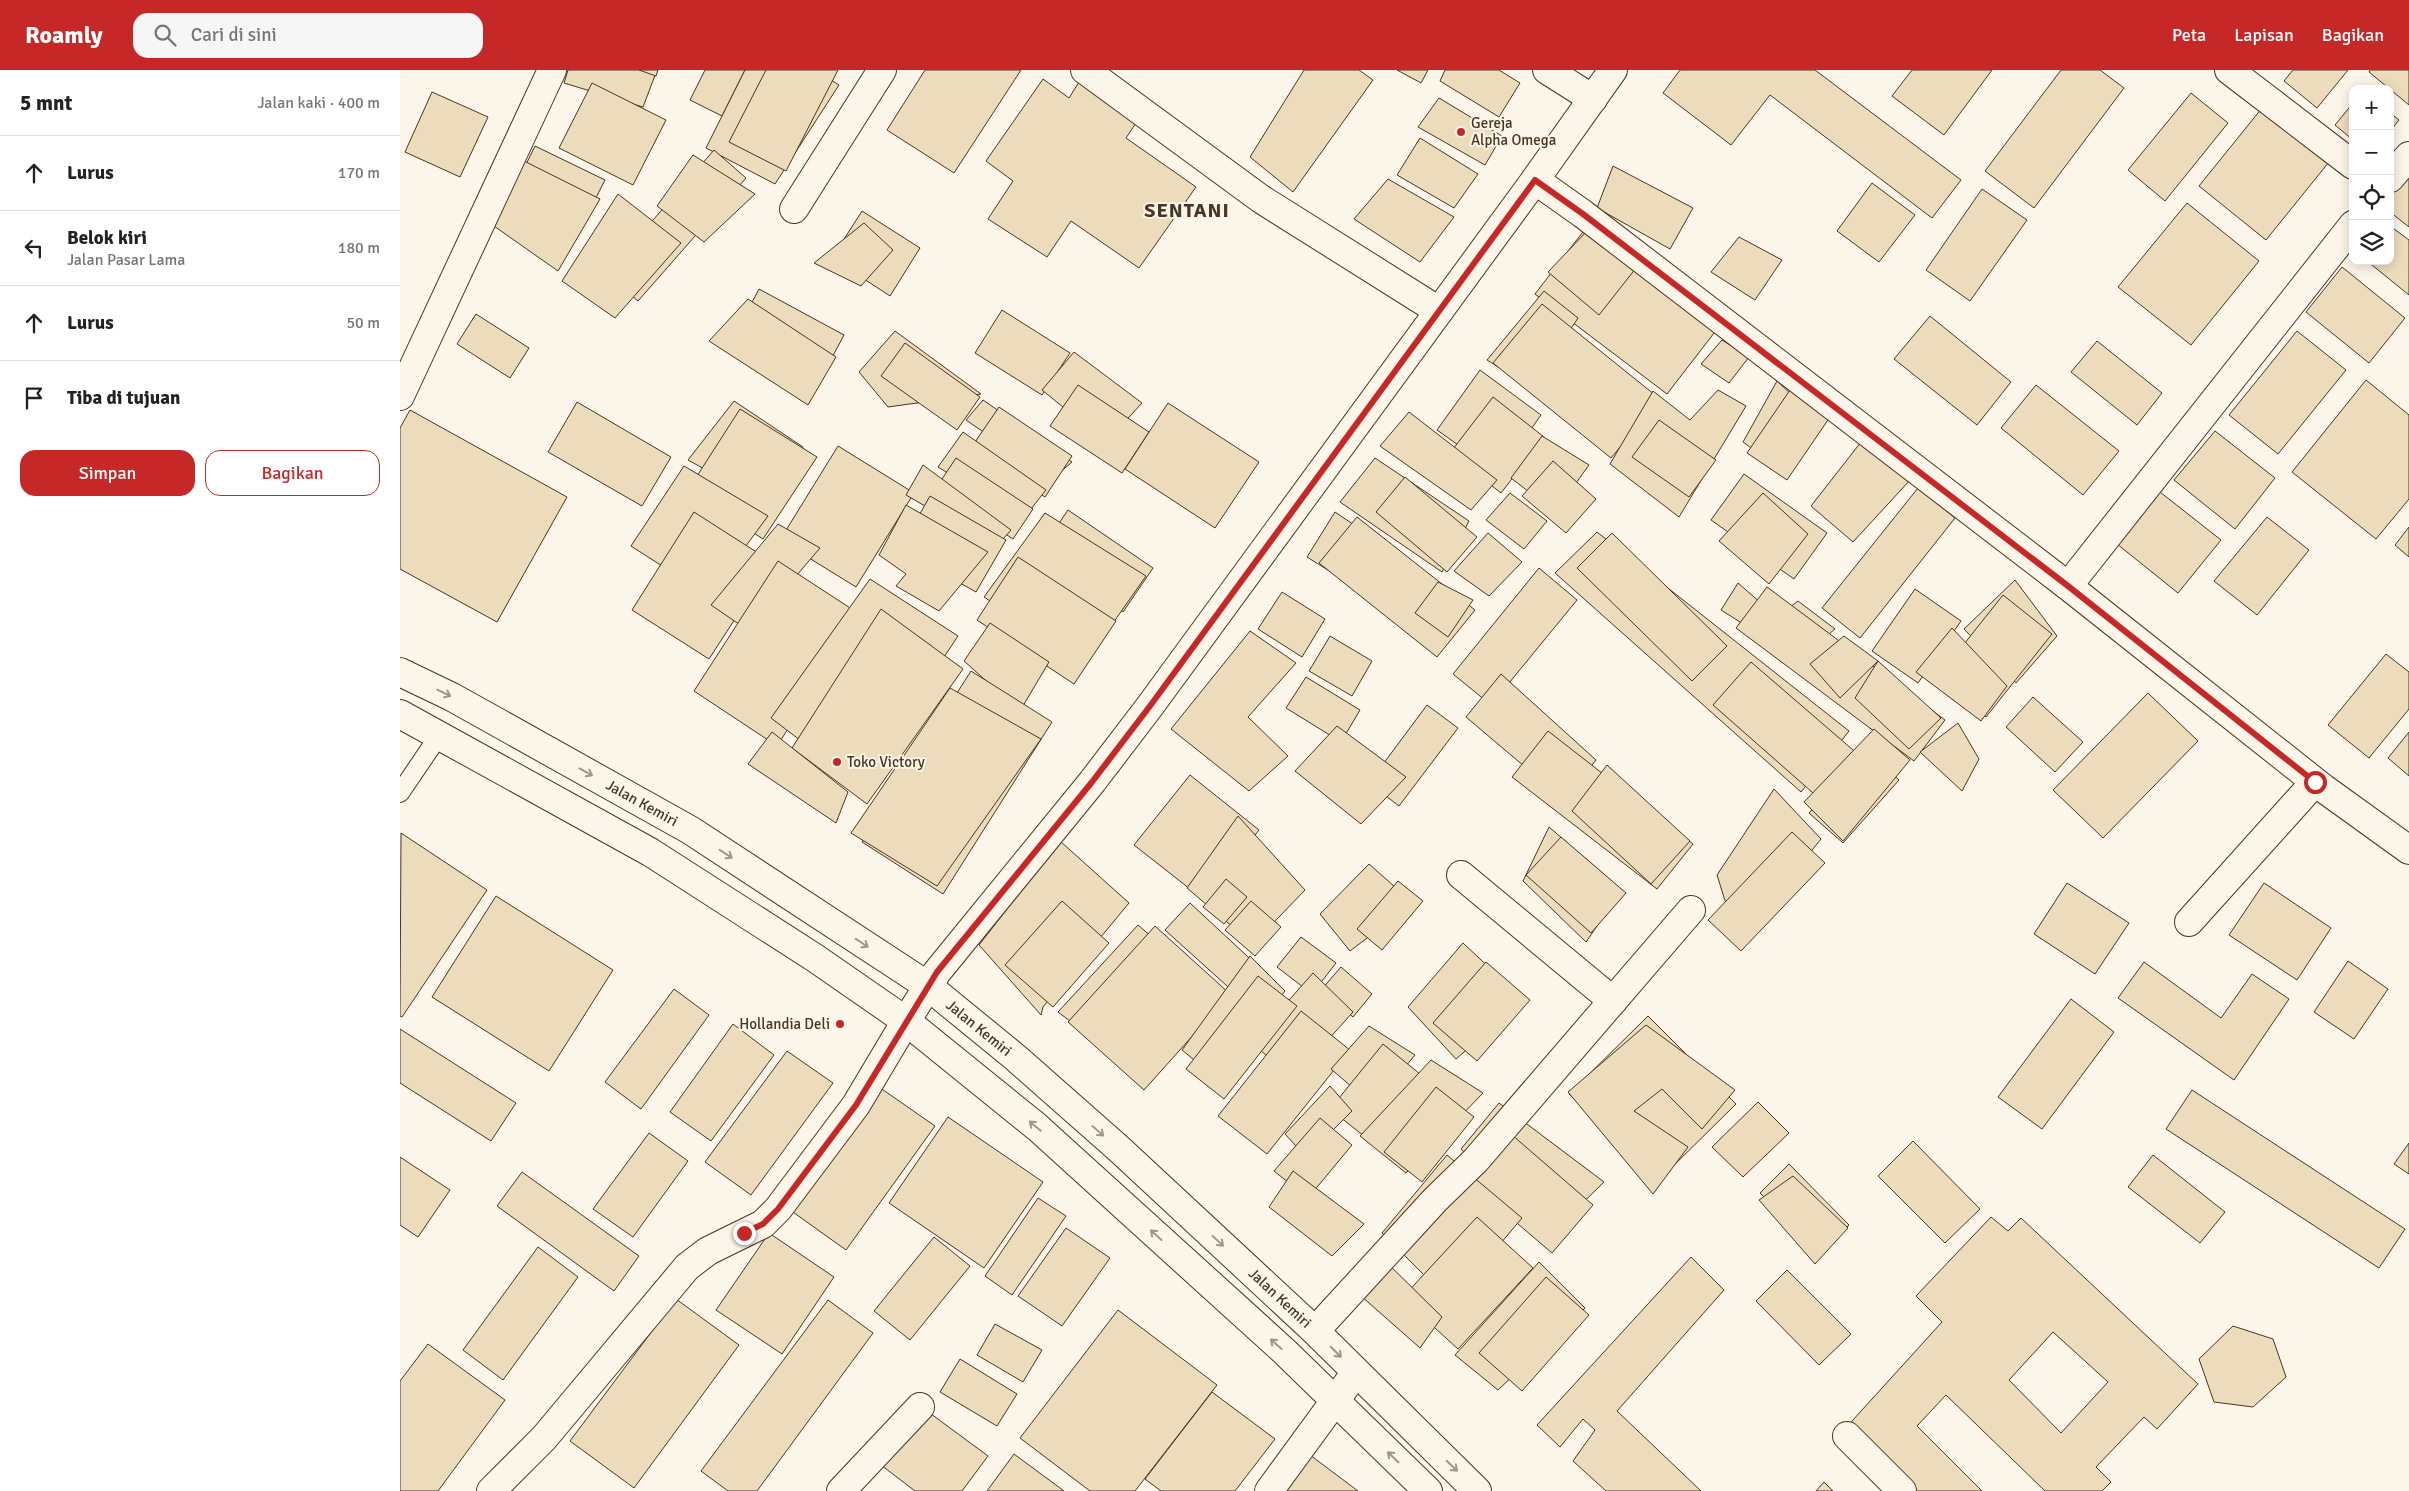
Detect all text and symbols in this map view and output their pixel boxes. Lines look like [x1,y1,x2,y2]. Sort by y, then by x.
search box [133,13,483,58]
text: Roamly [25,20,103,50]
icon: search [151,21,179,49]
text: Cari di sini [191,23,277,47]
text: Peta [2172,24,2206,46]
text: Lapisan [2234,24,2294,46]
text: Bagikan [2322,24,2384,46]
map controls [2349,85,2394,265]
button: + [2349,85,2394,130]
text: 5 mnt [20,90,72,116]
text: Jalan kaki · 400 m [258,93,380,113]
place label: Gereja Alpha Omega [1471,114,1556,149]
marker: Gereja Alpha Omega [1455,126,1467,138]
button: − [2349,130,2394,175]
icon: ahead [20,159,48,187]
text: Lurus [67,161,114,185]
text: 170 m [338,163,380,183]
button: locate [2349,175,2394,220]
district label: SENTANI [1144,198,1230,223]
button: layers [2349,220,2394,265]
text: Belok kiri [67,226,147,250]
icon: left [20,234,48,262]
text: 180 m [338,238,380,258]
text: Jalan Pasar Lama [67,250,185,270]
icon: ahead [20,309,48,337]
text: Lurus [67,311,114,335]
text: 50 m [346,313,380,333]
icon: arrive [20,384,48,412]
text: Tiba di tujuan [67,386,180,410]
button: Simpan [20,450,195,496]
button: Bagikan [205,450,380,496]
one-way arrow [436,689,451,698]
place label: Toko Victory [847,753,925,771]
marker: Toko Victory [831,756,843,768]
one-way arrow [578,768,593,777]
route start [2304,771,2327,794]
street label: Jalan Kemiri [603,776,681,830]
one-way arrow [719,849,733,859]
one-way arrow [855,938,869,948]
street label: Jalan Kemiri [942,996,1016,1060]
place label: Hollandia Deli [739,1015,830,1033]
marker: Hollandia Deli [834,1018,846,1030]
one-way arrow [1029,1120,1042,1132]
one-way arrow [1092,1125,1105,1137]
route end [733,1222,756,1245]
one-way arrow [1150,1229,1162,1241]
one-way arrow [1212,1235,1224,1247]
street label: Jalan Kemiri [1245,1264,1315,1332]
one-way arrow [1270,1338,1283,1350]
one-way arrow [1330,1346,1342,1358]
one-way arrow [1387,1451,1399,1463]
one-way arrow [1446,1460,1458,1473]

